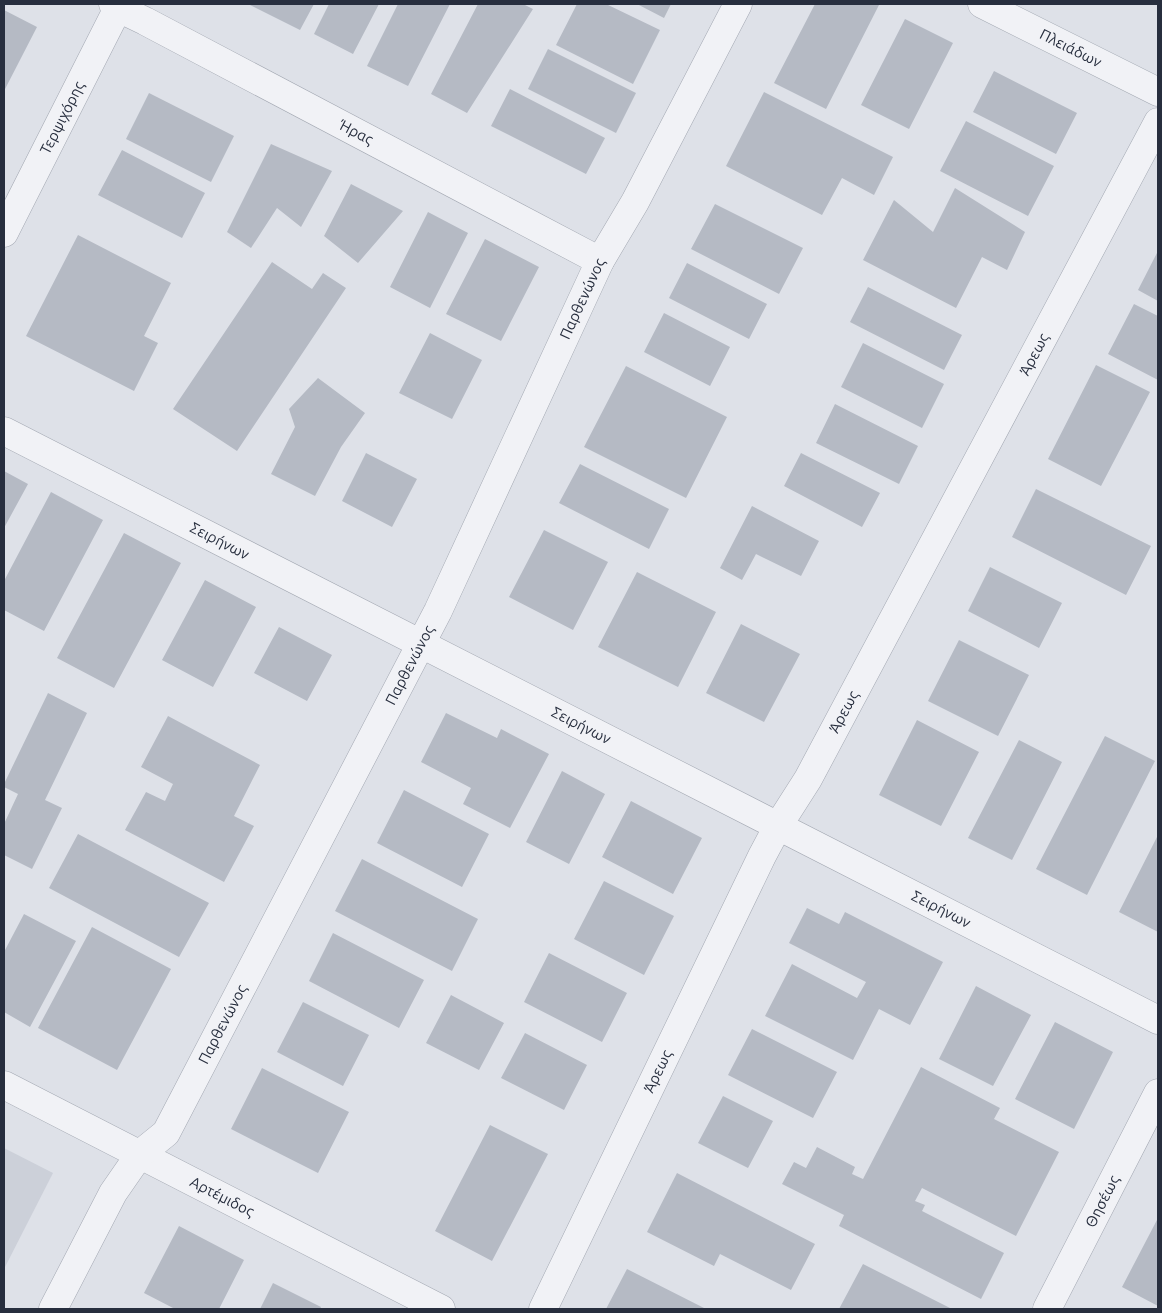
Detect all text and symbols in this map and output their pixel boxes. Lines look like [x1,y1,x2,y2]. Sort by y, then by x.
street label: Πλειάδων [1037,25,1104,70]
street label: Τερψιχόρης [36,78,87,157]
street label: Ήρας [335,115,376,148]
street label: Παρθενώνος [556,255,608,342]
street label: Άρεως [1016,330,1052,378]
street label: Σειρήνων [187,518,252,563]
street label: Παρθενώνος [382,622,437,708]
street label: Άρεως [825,687,862,736]
street label: Σειρήνων [549,703,614,747]
street label: Σειρήνων [909,887,974,931]
street label: Παρθενώνος [194,981,250,1067]
street label: Άρεως [640,1047,675,1095]
street label: Θησέως [1081,1172,1122,1230]
street label: Αρτέμιδος [187,1173,257,1220]

